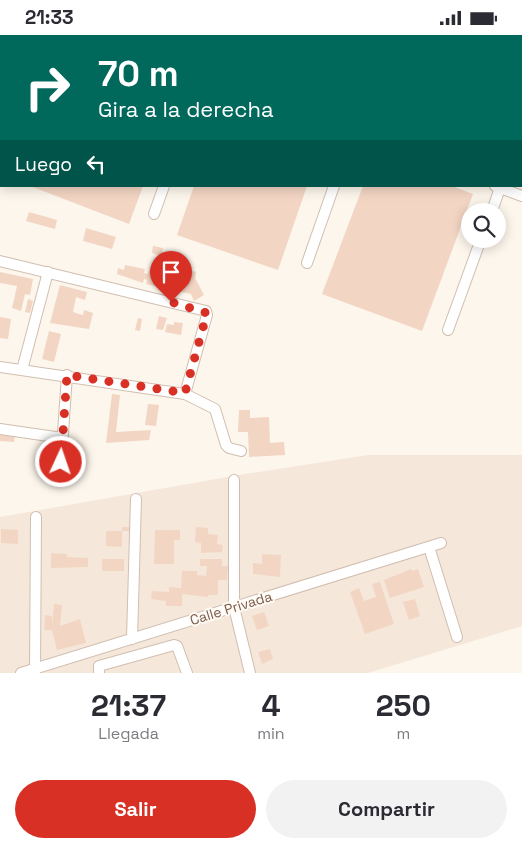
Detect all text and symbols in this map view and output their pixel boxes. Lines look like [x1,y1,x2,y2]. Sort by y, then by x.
text: 21:33 [25,5,74,30]
text: 70 m [98,52,179,96]
icon: right [15,55,80,120]
text: Gira a la derecha [98,95,274,123]
icon: left [82,150,110,178]
text: Luego [15,152,72,177]
map controls [461,203,506,248]
button: search [461,203,506,248]
pin [150,251,192,302]
icon: arrive [157,258,185,286]
position arrow [34,435,86,487]
street label: Calle Privada [188,587,274,629]
text: 21:37 [91,686,166,725]
text: 4 [261,686,280,725]
text: 250 [376,686,431,725]
text: Llegada [98,723,159,744]
text: min [257,723,285,744]
text: m [396,723,410,744]
button: Salir [15,780,256,838]
button: Compartir [266,780,507,838]

